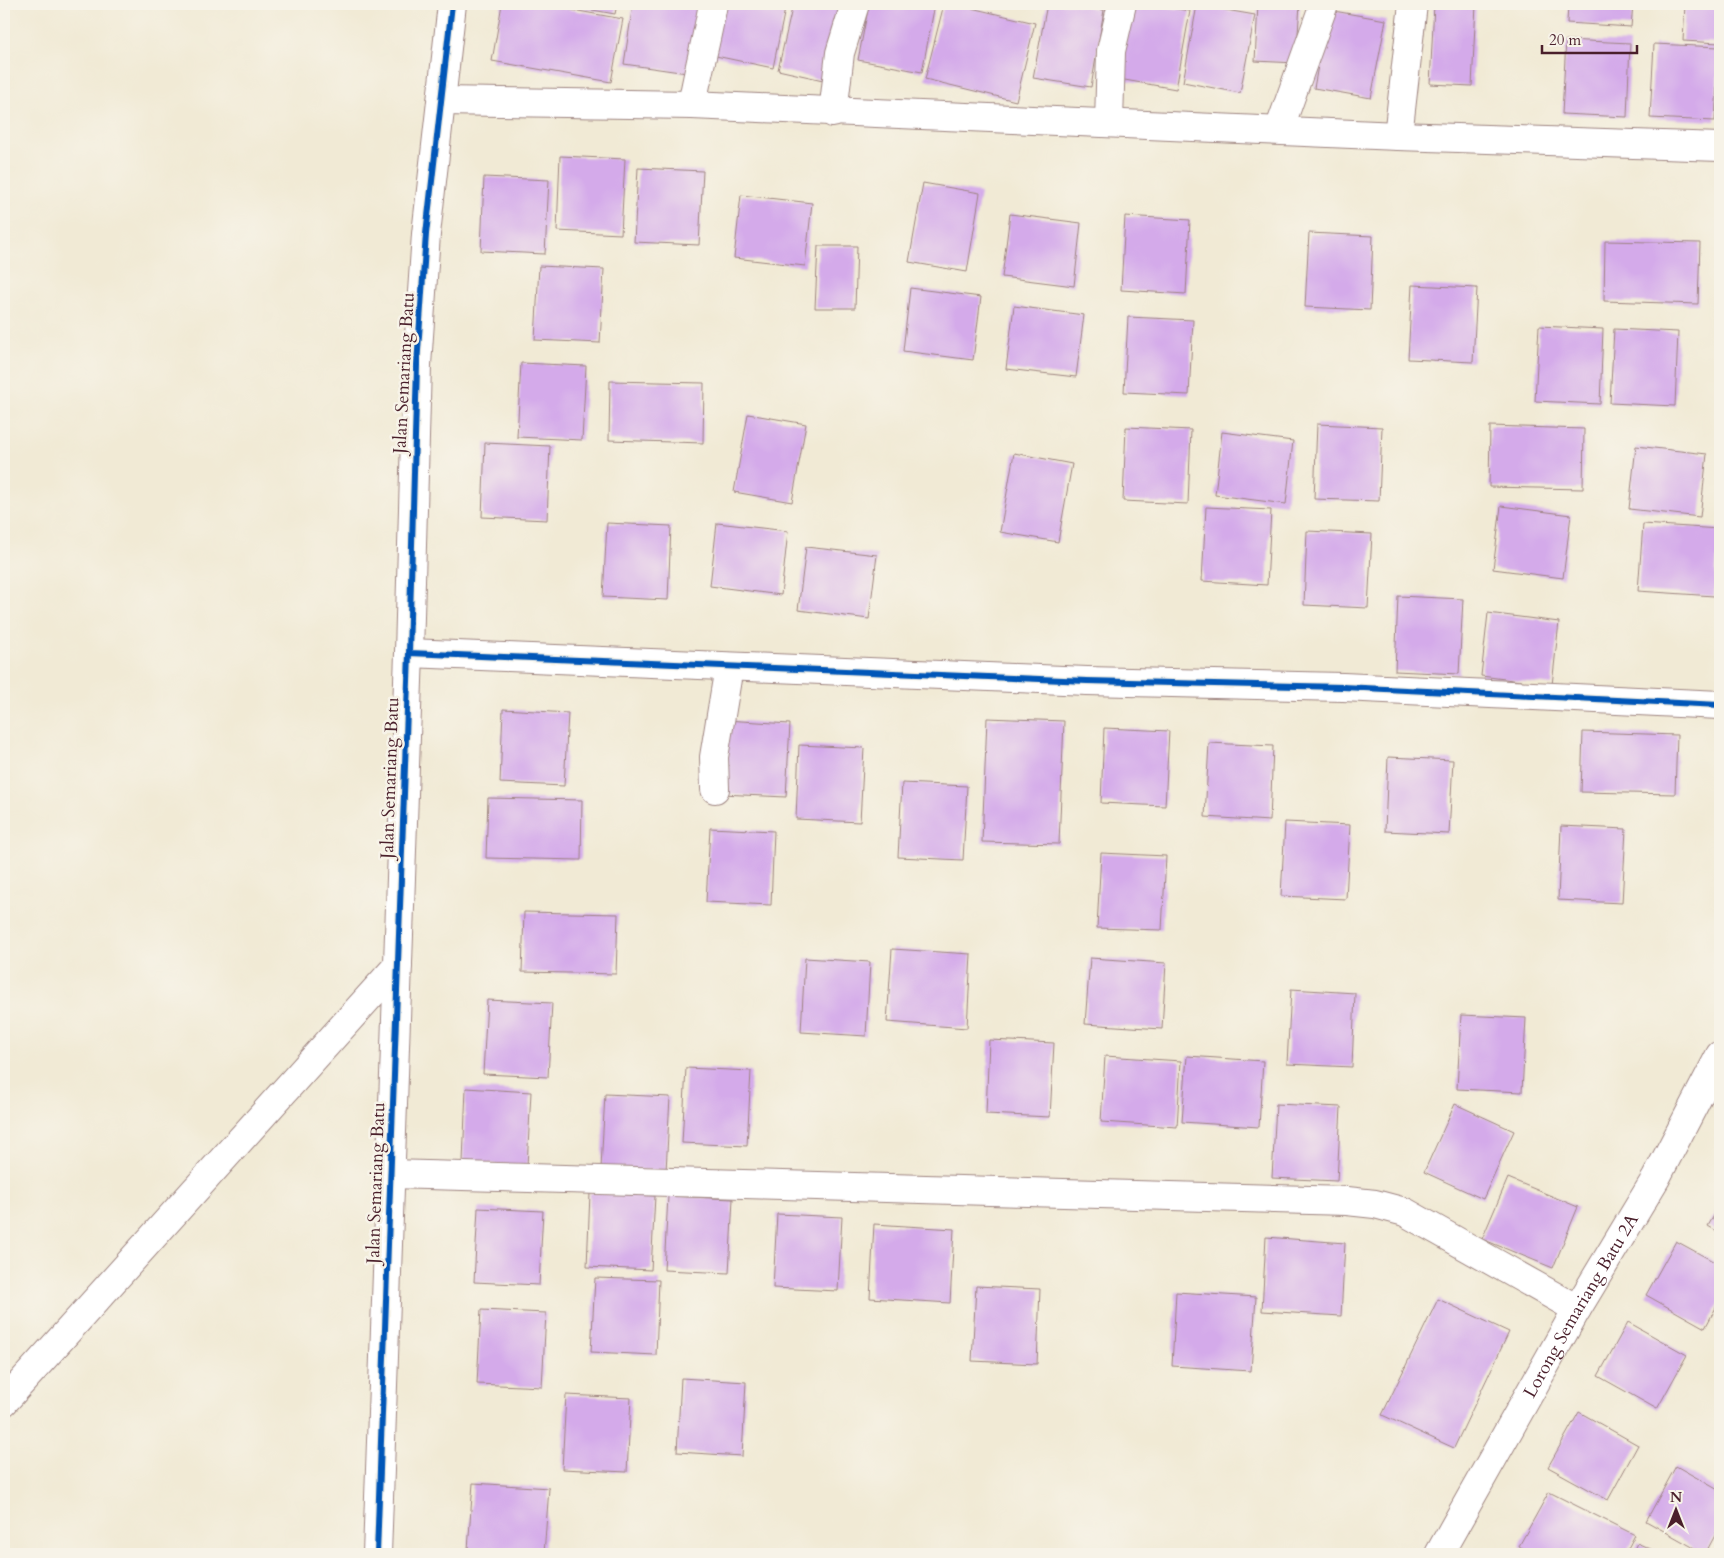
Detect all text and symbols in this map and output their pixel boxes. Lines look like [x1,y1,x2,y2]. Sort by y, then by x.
scale bar [1542,22,1636,54]
text: 20 m [1549,30,1581,50]
street label: Jalan Semariang Batu [387,292,421,457]
street label: Jalan Semariang Batu [375,697,405,862]
street label: Jalan Semariang Batu [361,1102,391,1267]
street label: Lorong Semariang Batu 2A [1517,1209,1644,1402]
north arrow [1652,1486,1702,1536]
text: N [1670,1488,1682,1507]

